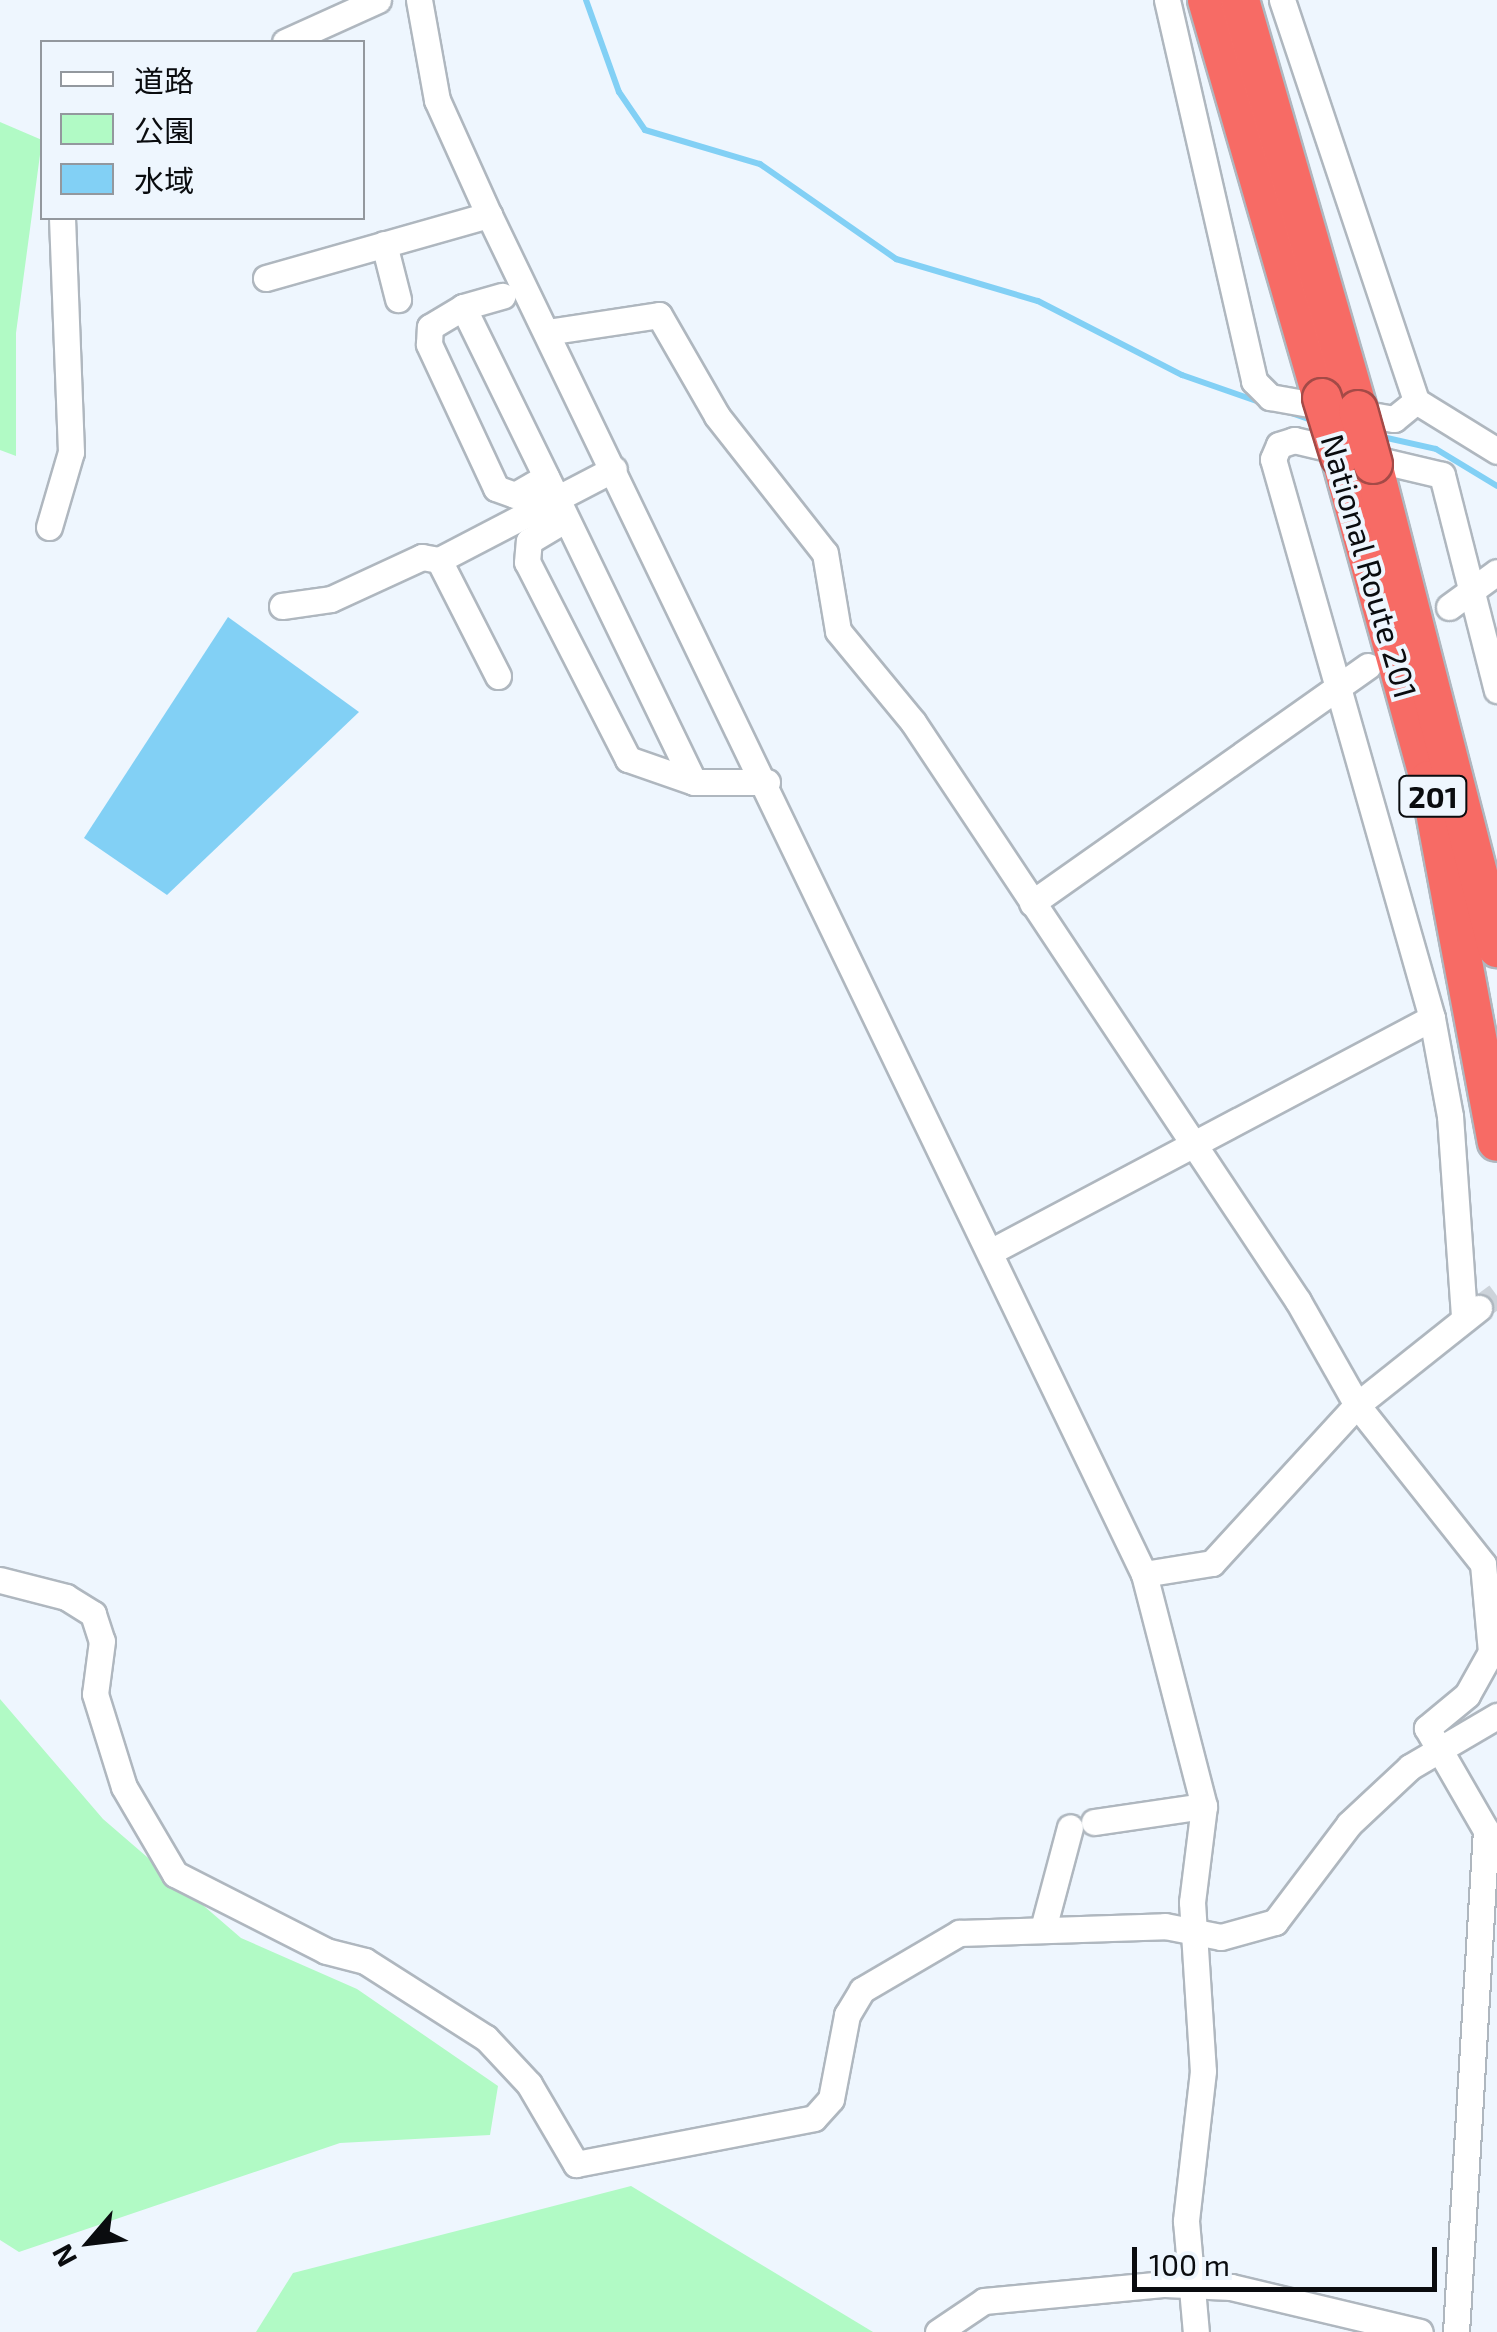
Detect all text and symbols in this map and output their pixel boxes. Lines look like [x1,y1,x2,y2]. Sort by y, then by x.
legend [40,40,365,220]
text: 道路 [134,62,194,98]
text: 公園 [134,112,194,148]
text: 水域 [134,162,194,198]
street label: National Route 201 [1314,429,1426,703]
road number: 201 [1398,771,1468,821]
north arrow [40,2192,140,2292]
scale bar [1137,2227,1442,2289]
text: N [44,2239,83,2273]
text: 100 m [1149,2246,1230,2282]

